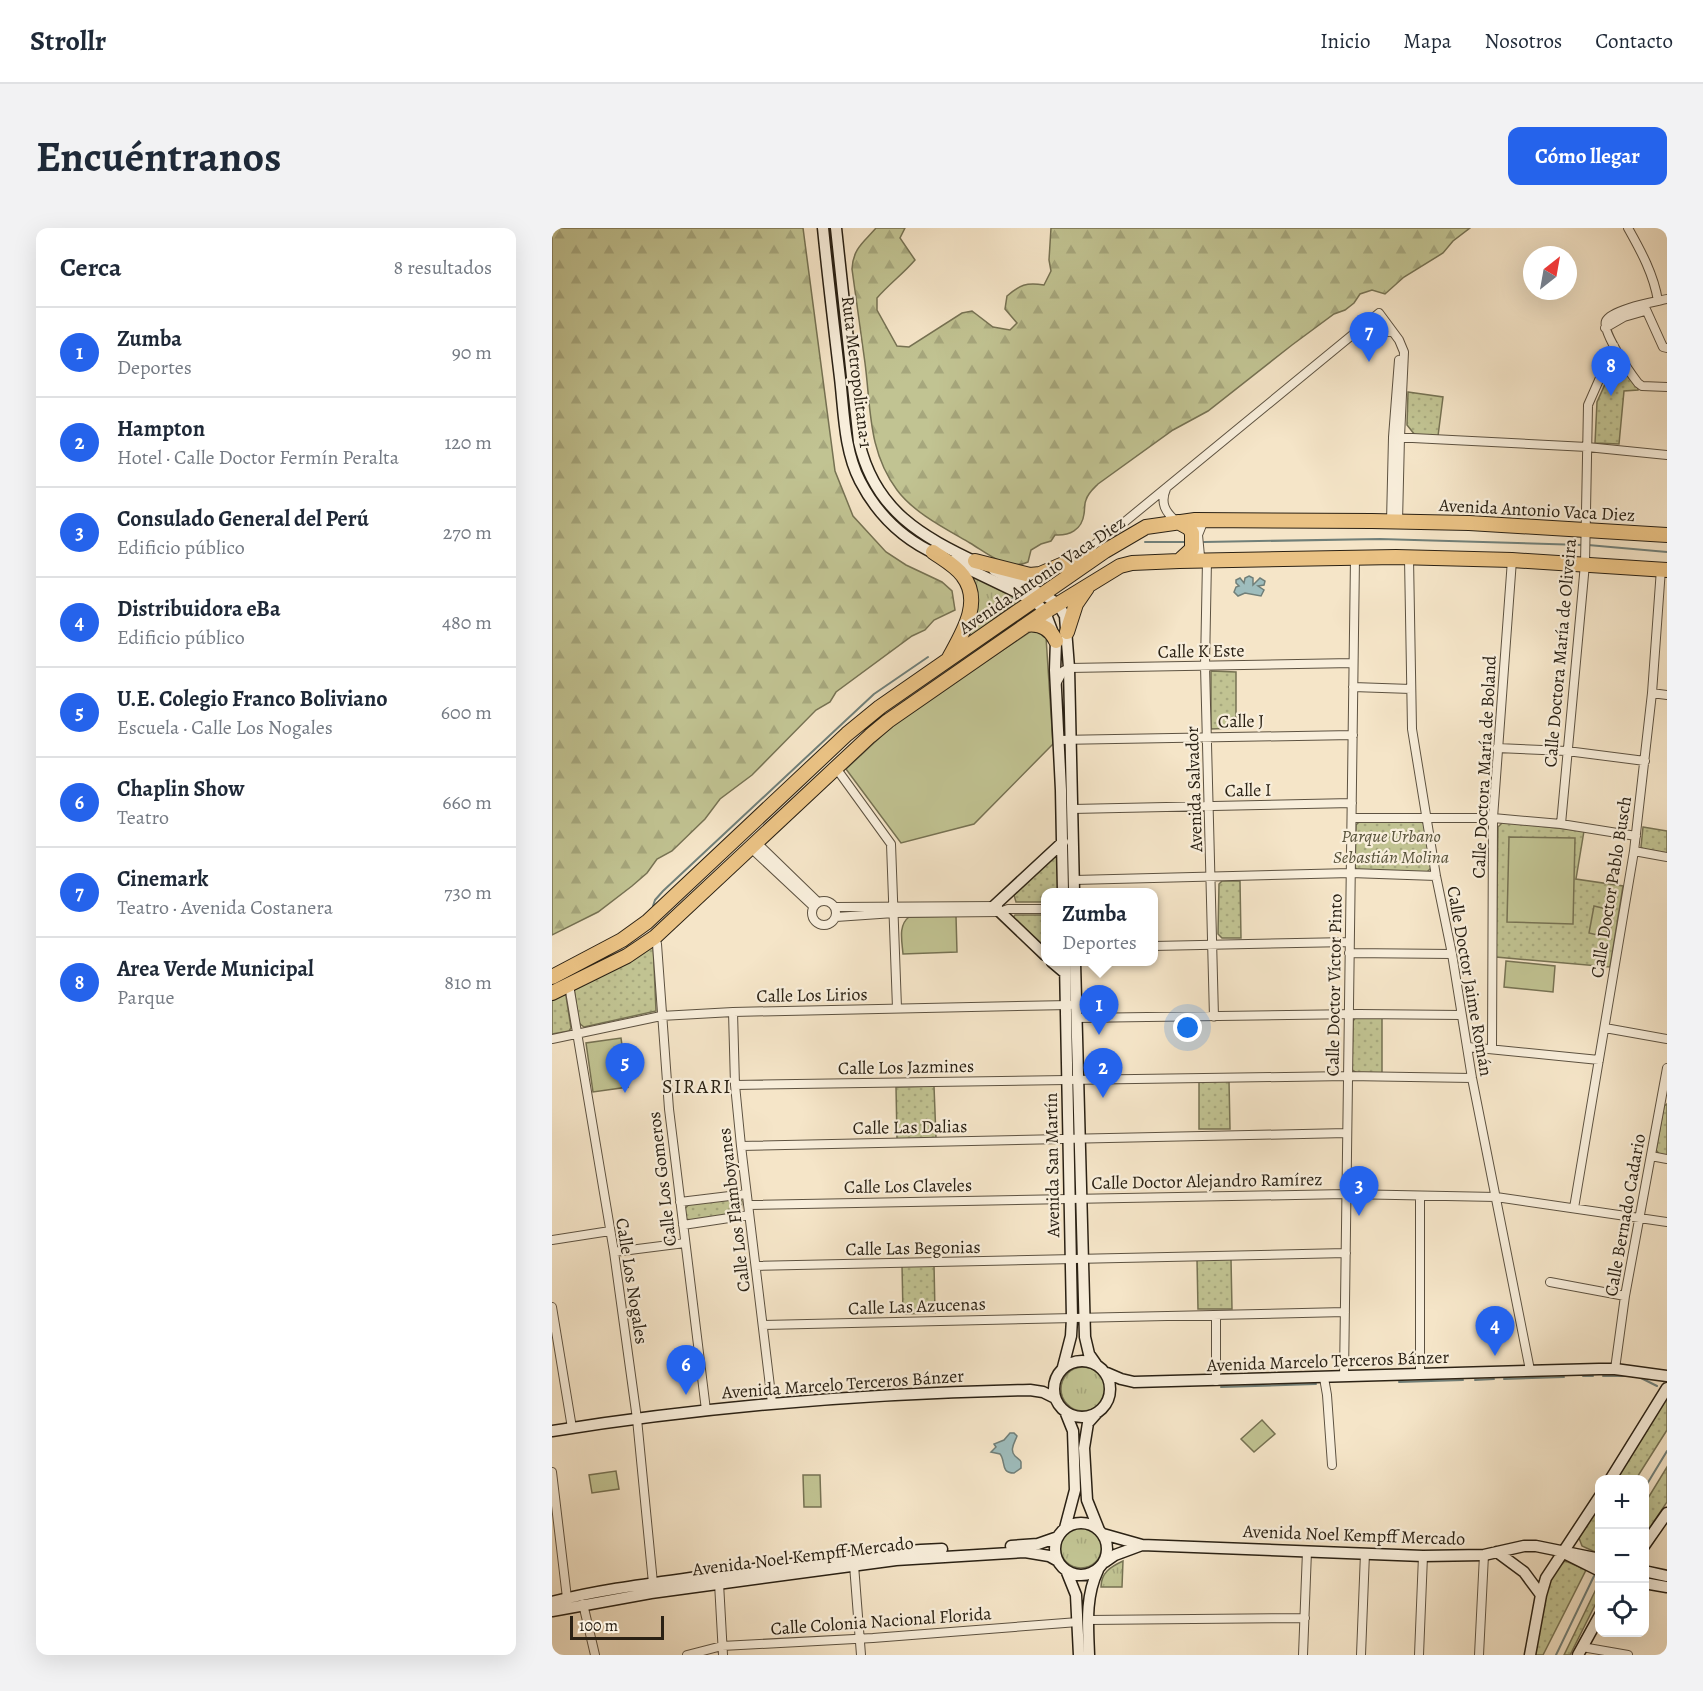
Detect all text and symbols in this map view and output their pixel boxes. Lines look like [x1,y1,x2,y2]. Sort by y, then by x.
text: Strollr [30,22,106,60]
text: Inicio [1320,27,1370,55]
text: Mapa [1403,27,1452,55]
text: Nosotros [1485,27,1562,55]
text: Contacto [1595,27,1673,55]
button: Cómo llegar [1508,127,1667,185]
text: Encuéntranos [36,128,281,185]
north arrow [1523,246,1577,300]
text: Cerca [60,250,122,285]
text: 8 resultados [394,254,492,281]
street label: Ruta Metropolitana 1 [836,295,878,449]
pin: 7 [1350,312,1388,362]
text: Zumba [117,324,182,354]
text: 1 [76,339,83,366]
text: 90 m [452,339,492,366]
pin: 8 [1592,346,1630,396]
text: Deportes [117,354,192,381]
text: Hampton [117,414,205,444]
text: 2 [75,429,84,456]
text: 120 m [444,429,492,456]
text: Hotel · Calle Doctor Fermín Peralta [117,444,399,471]
street label: Avenida Antonio Vaca Diez [1437,493,1636,527]
text: Consulado General del Perú [117,504,369,534]
street label: Avenida Antonio Vaca Diez [953,510,1130,640]
text: 3 [75,519,84,546]
text: 270 m [443,519,492,546]
text: Edificio público [117,534,245,561]
street label: Calle Doctora María de Oliveira [1538,537,1582,768]
text: Distribuidora eBa [117,594,281,624]
text: 4 [75,609,84,636]
text: 480 m [442,609,492,636]
text: Edificio público [117,624,245,651]
street label: Calle K Este [1157,638,1245,664]
street label: Calle Doctora María de Boland [1466,654,1502,879]
text: U.E. Colegio Franco Boliviano [117,684,388,714]
text: 5 [75,699,84,726]
text: 600 m [441,699,492,726]
street label: Calle J [1218,709,1264,733]
text: Escuela · Calle Los Nogales [117,714,333,741]
street label: Avenida Salvador [1180,725,1208,853]
text: Chaplin Show [117,774,244,804]
street label: Calle I [1225,778,1271,802]
text: 6 [75,789,84,816]
text: 660 m [442,789,492,816]
street label: Calle Doctor Pablo Busch [1585,794,1637,980]
text: Teatro [117,804,169,831]
park label: Parque Urbano Sebastián Molina [1333,824,1449,869]
text: Cinemark [117,864,208,894]
text: 7 [75,879,84,906]
text: 730 m [444,879,492,906]
street label: Calle Doctor Jaime Román [1441,884,1499,1078]
popup [1041,888,1158,966]
street label: Calle Doctor Víctor Pinto [1320,893,1348,1076]
text: Teatro · Avenida Costanera [117,894,333,921]
text: Zumba [1062,899,1127,929]
text: Deportes [1062,929,1137,956]
text: Area Verde Municipal [117,954,314,984]
text: 8 [75,969,84,996]
text: 810 m [444,969,492,996]
street label: Calle Los Lirios [756,982,868,1008]
text: Parque [117,984,175,1011]
pin: 1 [1080,986,1118,1035]
your location [1173,1013,1202,1042]
pin: 5 [606,1044,644,1093]
pin: 2 [1084,1048,1122,1098]
street label: Calle Los Jazmines [838,1054,974,1080]
district label: SIRARI [662,1073,732,1100]
street label: Avenida San Martín [1039,1092,1065,1239]
street label: Calle Los Gomeros [642,1110,682,1248]
street label: Calle Las Dalias [853,1114,967,1140]
street label: Calle Los Flamboyanes [712,1127,756,1293]
street label: Calle Bernado Cadario [1599,1132,1651,1298]
pin: 3 [1340,1166,1378,1216]
street label: Calle Doctor Alejandro Ramírez [1091,1167,1323,1195]
street label: Calle Los Claveles [844,1173,972,1199]
street label: Calle Los Nogales [610,1216,654,1346]
street label: Calle Las Begonias [845,1235,981,1261]
street label: Calle Las Azucenas [848,1292,986,1320]
pin: 4 [1476,1306,1514,1356]
street label: Avenida Marcelo Terceros Bánzer [1205,1345,1450,1377]
pin: 6 [666,1346,706,1395]
street label: Avenida Marcelo Terceros Bánzer [720,1364,965,1405]
map controls [1595,1475,1649,1637]
button: + [1595,1475,1649,1529]
street label: Avenida Noel Kempff Mercado [1241,1519,1466,1551]
button: − [1595,1529,1649,1583]
street label: Avenida Noel Kempff Mercado [690,1531,915,1582]
button: locate [1595,1583,1649,1637]
street label: Calle Colonia Nacional Florida [770,1601,993,1641]
scale bar [570,1613,664,1640]
text: 100 m [579,1615,618,1637]

